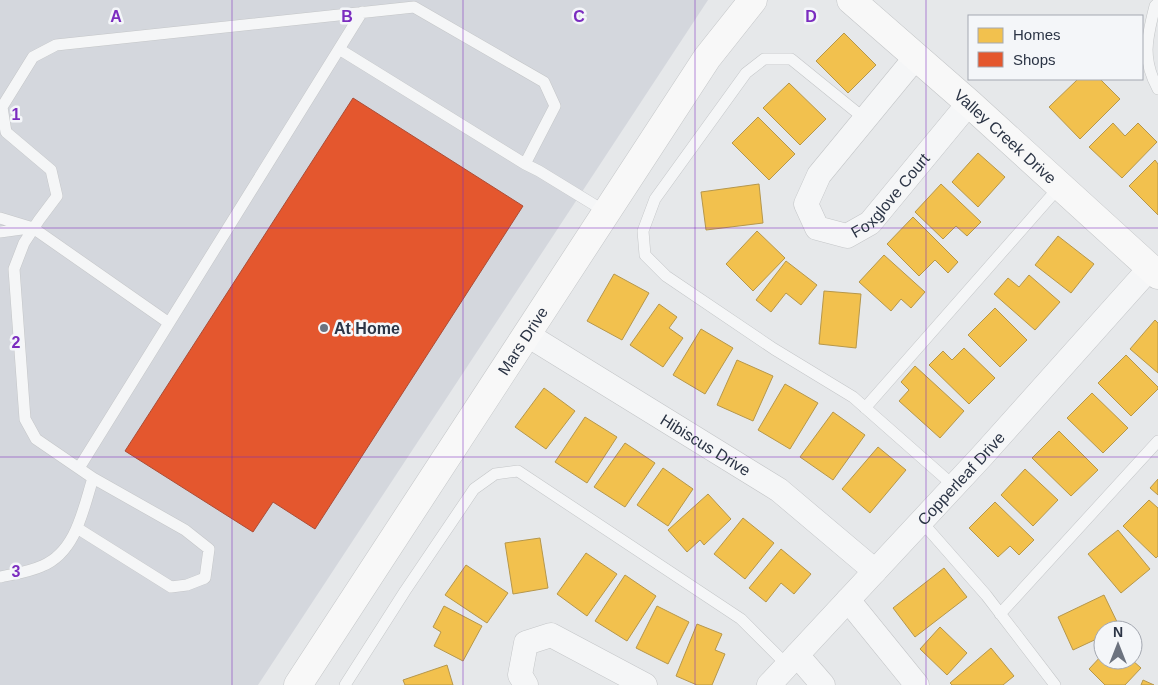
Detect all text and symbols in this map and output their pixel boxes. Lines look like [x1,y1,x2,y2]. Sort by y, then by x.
text: A [110,8,122,25]
text: B [341,8,353,25]
text: C [573,8,585,25]
text: D [805,8,817,25]
legend [968,15,1143,80]
text: Homes [1013,26,1061,43]
text: Shops [1013,51,1056,68]
street label: Valley Creek Drive [951,86,1060,187]
text: 1 [12,106,21,123]
street label: Foxglove Court [848,150,933,241]
street label: Mars Drive [495,304,551,378]
place label: At Home [334,320,400,337]
marker: At Home [318,322,330,334]
text: 2 [12,334,21,351]
street label: Hibiscus Drive [657,411,753,479]
street label: Copperleaf Drive [914,429,1008,529]
text: 3 [12,563,21,580]
north arrow [1093,620,1143,670]
text: N [1113,624,1123,640]

